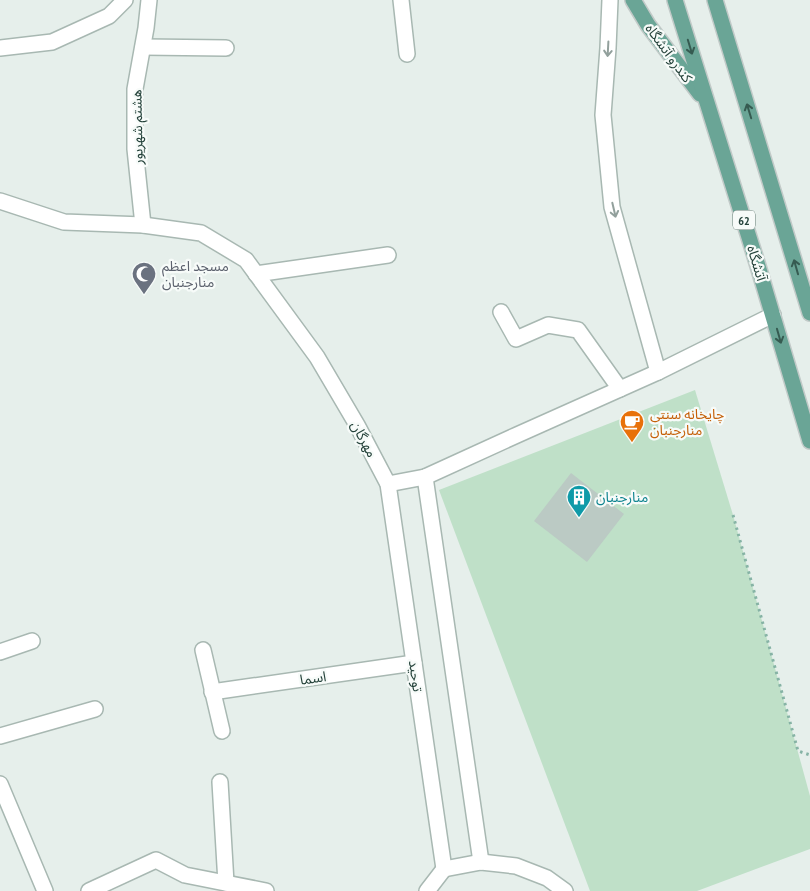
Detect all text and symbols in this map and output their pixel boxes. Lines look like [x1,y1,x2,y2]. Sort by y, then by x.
street label: کندرو آتشگاه [642,20,697,86]
one-way arrow [685,38,695,54]
one-way arrow [603,40,612,56]
street label: هشتم شهریور [127,89,149,166]
one-way arrow [743,104,753,120]
one-way arrow [610,202,619,218]
road number: 62 [733,210,755,230]
street label: آتشگاه [743,243,771,284]
place label: مسجد اعظم منارجنبان [162,257,229,291]
one-way arrow [791,259,801,275]
mosque icon: مسجد اعظم منارجنبان [131,261,157,295]
one-way arrow [775,327,785,343]
place label: چایخانه سنتی منارجنبان [650,405,724,439]
cafe icon: چایخانه سنتی منارجنبان [619,409,645,443]
street label: مهرگان [347,418,381,460]
building icon: منارجنبان [566,484,592,518]
place label: منارجنبان [596,488,648,506]
street label: توحید [405,659,427,693]
street label: اسما [299,667,327,689]

